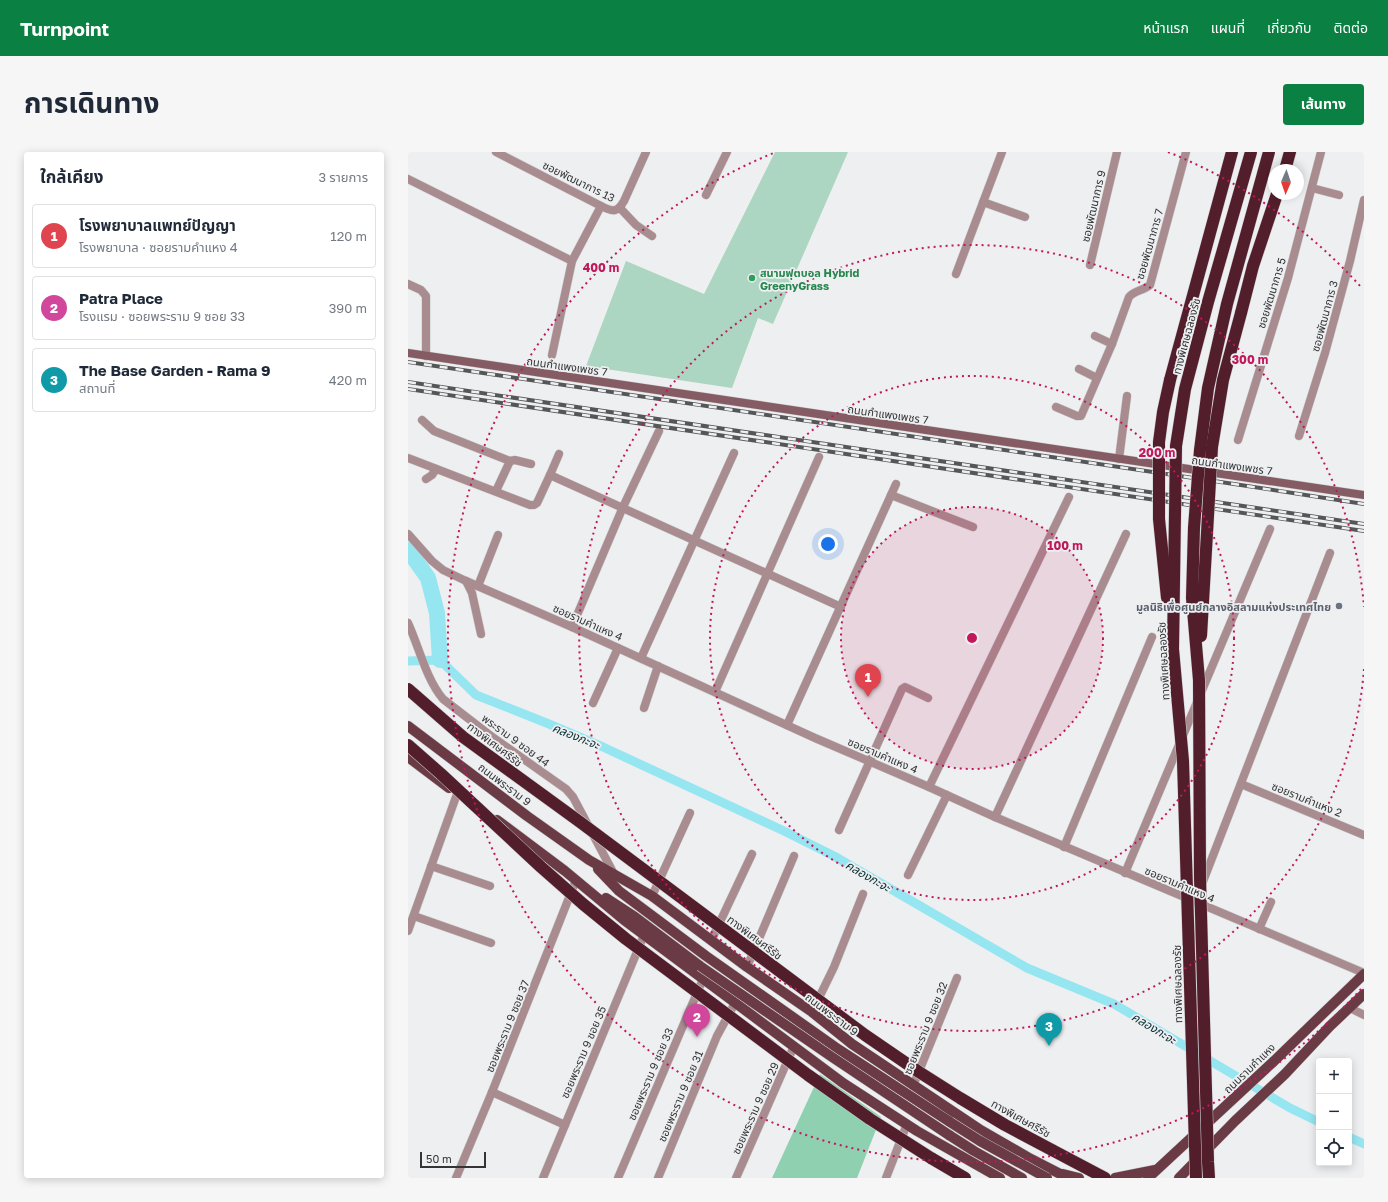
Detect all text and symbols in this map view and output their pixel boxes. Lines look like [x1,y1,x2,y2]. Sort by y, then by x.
text: Turnpoint [20,17,109,40]
text: หน้าแรก [1143,19,1189,36]
text: แผนที่ [1211,19,1245,36]
text: เกี่ยวกับ [1267,19,1312,36]
text: ติดต่อ [1334,19,1368,36]
button: เส้นทาง [1283,84,1364,125]
text: การเดินทาง [24,86,159,119]
street label: ซอยพัฒนาการ 13 [541,158,617,204]
north arrow [1268,164,1304,200]
text: ใกล้เคียง [40,166,103,187]
text: 3 รายการ [318,169,368,185]
street label: ซอยพัฒนาการ 9 [1078,169,1108,243]
street label: ซอยพัฒนาการ 7 [1133,207,1165,281]
text: โรงพยาบาลแพทย์ปัญญา [79,216,236,234]
text: 1 [51,228,57,244]
text: 120 m [330,228,367,244]
text: โรงพยาบาล · ซอยรามคำแหง 4 [79,239,238,255]
street label: ซอยพัฒนาการ 5 [1254,256,1288,330]
text: 400 m [583,260,619,275]
place label: สนามฟุตบอล Hybrid GreenyGrass [760,266,860,292]
marker: สนามฟุตบอล Hybrid GreenyGrass [747,273,757,283]
street label: ซอยพัฒนาการ 3 [1308,279,1340,353]
text: Patra Place [79,289,163,307]
street label: ทางพิเศษฉลองรัช [1170,296,1202,376]
text: 2 [50,300,58,316]
text: 390 m [329,300,367,316]
text: โรงแรม · ซอยพระราม 9 ซอย 33 [79,308,245,324]
text: 300 m [1232,352,1268,367]
street label: ถนนกำแพงเพชร 7 [526,354,608,378]
text: The Base Garden - Rama 9 [79,361,270,379]
text: 3 [50,372,58,388]
text: 420 m [329,372,367,388]
text: สถานที่ [79,380,115,396]
street label: ถนนกำแพงเพชร 7 [847,402,929,426]
text: 200 m [1139,445,1175,460]
street label: ถนนกำแพงเพชร 7 [1191,453,1273,477]
your location [818,534,838,554]
text: 100 m [1047,538,1083,553]
place label: มูลนิธิเพื่อศูนย์กลางอิสลามแห่งประเทศไทย [1136,599,1331,614]
street label: ซอยรามคำแหง 4 [551,601,625,643]
marker: มูลนิธิเพื่อศูนย์กลางอิสลามแห่งประเทศไทย [1334,601,1344,611]
street label: ทางพิเศษฉลองรัช [1154,622,1172,700]
centre of rings [965,631,979,645]
pin: 1 [855,664,881,697]
street label: พระราม 9 ซอย 44 [480,711,553,769]
street label: ทางพิเศษศรีรัช [465,719,525,769]
water label: คลองกะจะ [550,720,603,753]
street label: ซอยรามคำแหง 4 [846,734,920,776]
street label: ถนนพระราม 9 [476,760,534,808]
street label: ซอยรามคำแหง 2 [1270,779,1344,819]
water label: คลองกะจะ [843,857,894,895]
street label: ซอยรามคำแหง 4 [1143,863,1217,905]
street label: ทางพิเศษศรีรัช [725,912,785,962]
street label: ทางพิเศษฉลองรัช [1170,945,1184,1023]
street label: ซอยพระราม 9 ซอย 37 [483,978,532,1074]
street label: ซอยพระราม 9 ซอย 32 [900,980,950,1076]
street label: ถนนพระราม 9 [803,990,861,1038]
street label: ซอยพระราม 9 ซอย 35 [558,1004,608,1100]
pin: 2 [684,1004,710,1037]
water label: คลองกะจะ [1129,1009,1180,1048]
pin: 3 [1036,1013,1062,1046]
street label: ซอยพระราม 9 ซอย 33 [625,1026,675,1122]
street label: ถนนรามคำแหง [1221,1040,1278,1096]
street label: ซอยพระราม 9 ซอย 31 [655,1048,705,1144]
map controls [1316,1058,1352,1166]
button: + [1316,1058,1352,1094]
street label: ซอยพระราม 9 ซอย 29 [729,1060,781,1156]
button: − [1316,1094,1352,1130]
street label: ทางพิเศษศรีรัช [989,1096,1053,1140]
button: locate [1316,1130,1352,1166]
scale bar [420,1150,486,1169]
text: 50 m [426,1152,452,1165]

